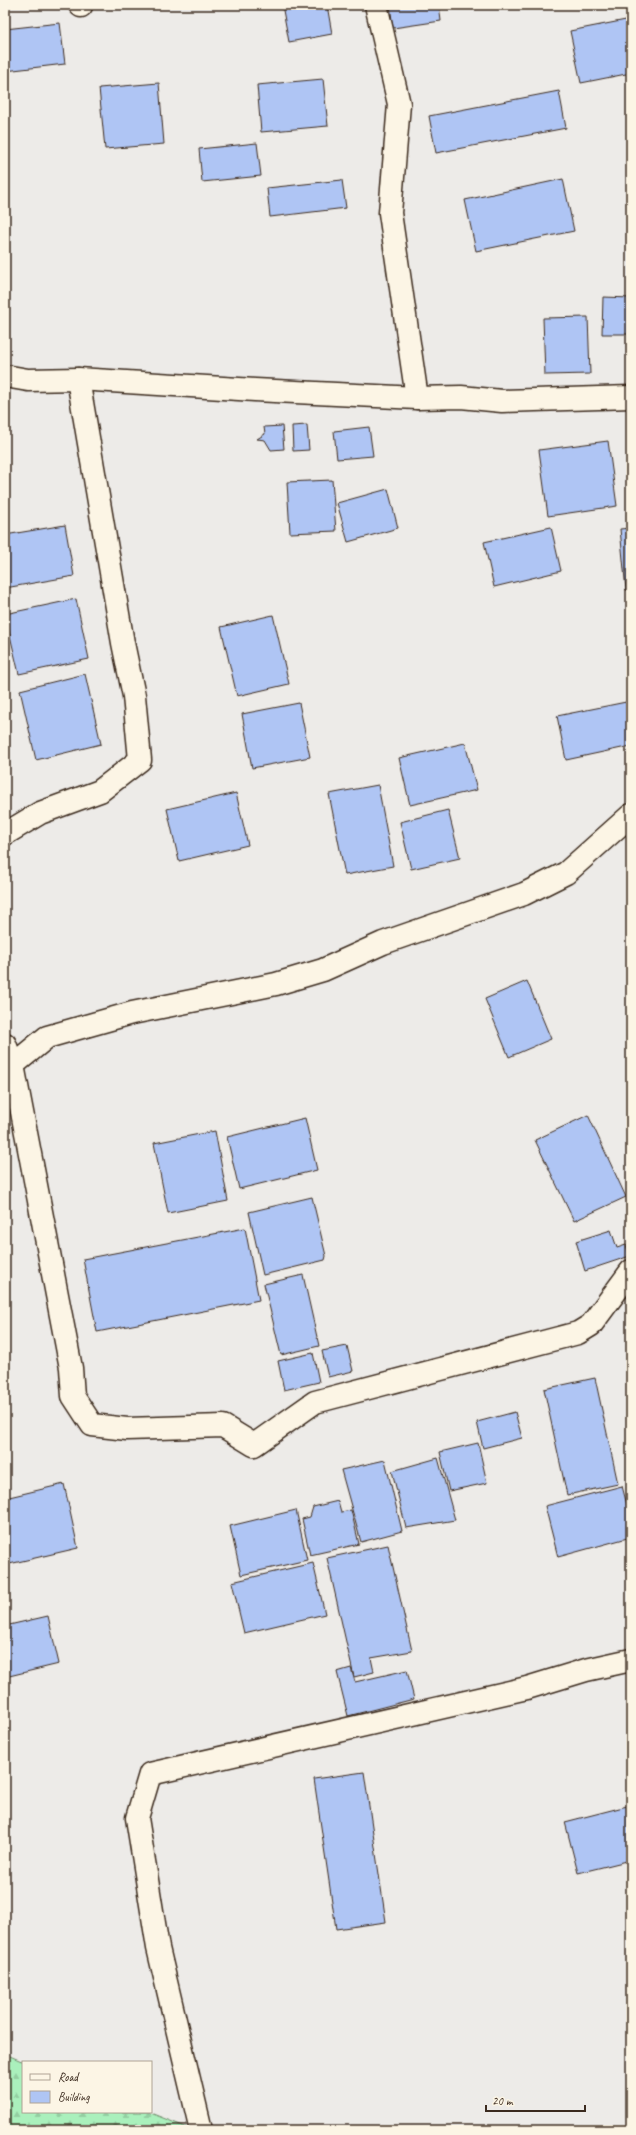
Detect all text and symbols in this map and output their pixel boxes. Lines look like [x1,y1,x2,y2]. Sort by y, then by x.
legend [22,2061,152,2113]
text: Road [58,2069,80,2085]
scale bar [486,2087,585,2113]
text: Building [58,2089,90,2105]
text: 20 m [492,2093,514,2109]

